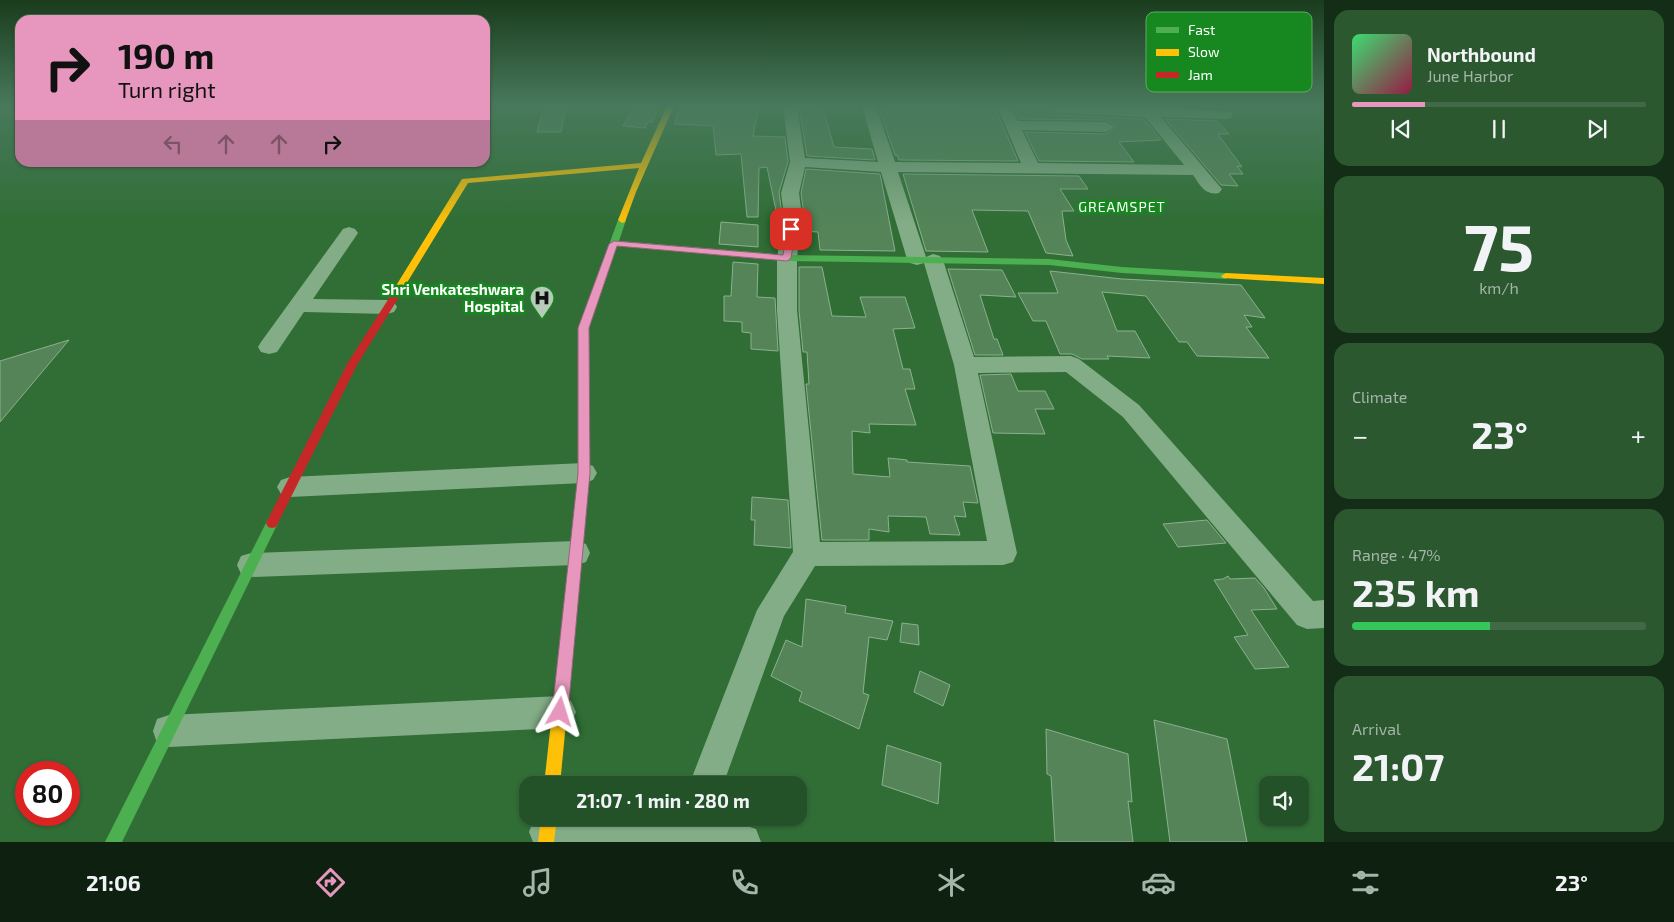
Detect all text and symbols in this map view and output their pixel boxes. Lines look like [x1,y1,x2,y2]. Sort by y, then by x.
legend [1146,12,1312,92]
text: Fast [1188,21,1215,38]
text: 190 m [118,34,214,76]
icon: right [35,35,100,100]
text: Slow [1188,43,1220,60]
text: Northbound [1427,43,1536,66]
text: Jam [1188,66,1213,83]
text: June Harbor [1427,66,1514,85]
text: Turn right [118,76,216,102]
icon: previous [1387,115,1415,143]
icon: pause [1485,115,1513,143]
icon: next [1583,115,1611,143]
icon: left [159,130,187,158]
icon: ahead [212,130,240,158]
icon: ahead [265,130,293,158]
icon: right [318,130,346,158]
district label: GREAMSPET [1078,198,1166,215]
text: 75 [1464,206,1534,284]
pin [770,208,812,250]
icon: arrive [777,215,805,243]
text: km/h [1479,278,1519,297]
place label: Shri Venkateshwara Hospital [382,280,524,315]
hospital icon: Shri Venkateshwara Hospital [529,285,555,319]
text: Climate [1352,387,1407,406]
text: 23° [1471,411,1528,457]
text: − [1352,418,1368,452]
text: + [1631,418,1646,452]
text: Range · 47% [1352,545,1441,564]
text: 235 km [1352,569,1480,615]
position arrow [533,685,585,737]
text: Arrival [1352,719,1401,738]
text: 21:07 [1352,743,1444,789]
speed limit sign: 80 [15,761,80,826]
map controls [1259,776,1309,826]
button: sound [1259,776,1309,826]
text: 21:07 · 1 min · 280 m [576,789,750,812]
icon: directions [313,865,348,900]
icon: music [520,865,555,900]
icon: phone [727,865,762,900]
icon: climate [934,865,969,900]
icon: car [1141,865,1176,900]
icon: filters [1348,865,1383,900]
text: 21:06 [86,869,141,895]
text: 23° [1555,869,1588,895]

